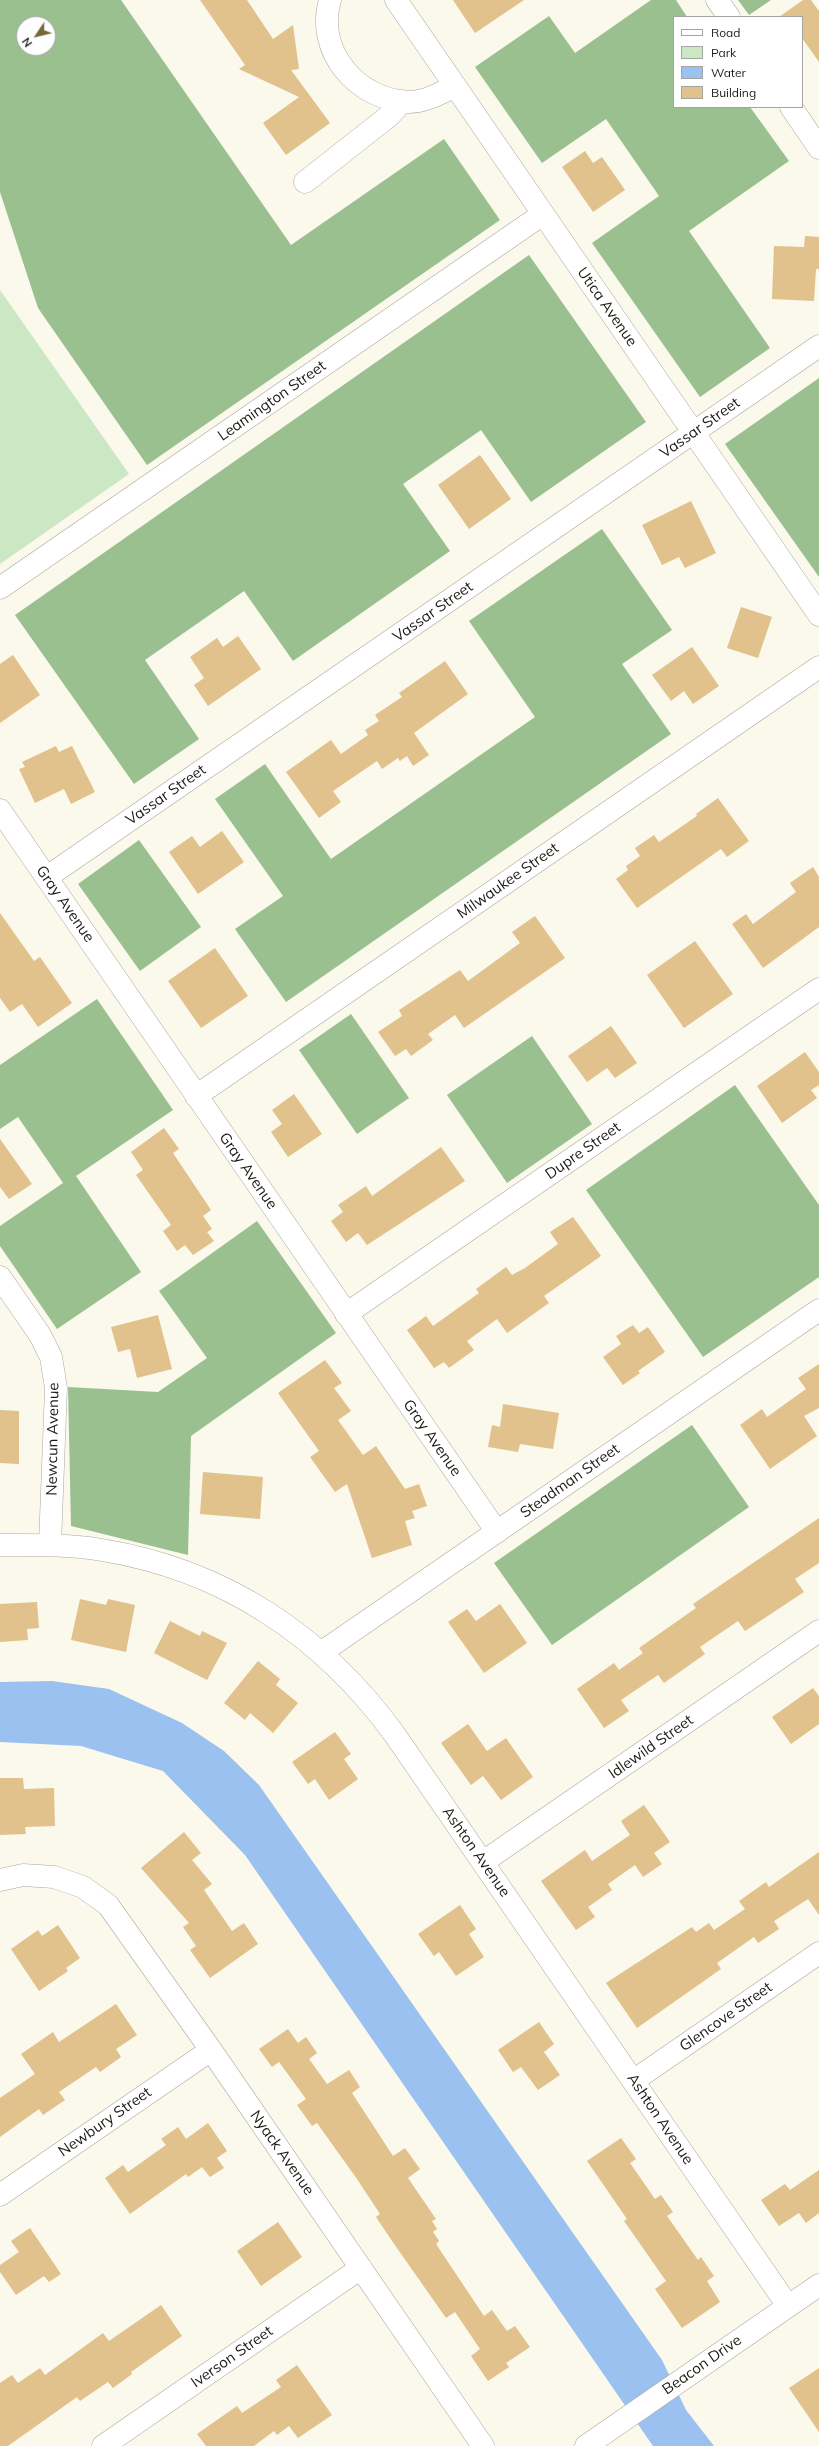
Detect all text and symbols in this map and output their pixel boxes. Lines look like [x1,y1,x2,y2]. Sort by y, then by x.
north arrow [16,16,56,56]
legend [673,16,803,108]
text: Road [711,25,740,40]
text: N [19,35,35,50]
text: Park [711,45,736,60]
text: Water [711,65,746,80]
text: Building [711,85,756,100]
street label: Utica Avenue [573,264,641,350]
street label: Leamington Street [215,357,329,445]
street label: Vassar Street [657,394,743,462]
street label: Vassar Street [390,578,476,646]
street label: Vassar Street [123,761,209,829]
street label: Milwaukee Street [454,839,562,923]
street label: Gray Avenue [32,862,98,946]
street label: Dupre Street [542,1118,624,1184]
street label: Gray Avenue [215,1129,281,1213]
street label: Newcun Avenue [43,1382,63,1496]
street label: Gray Avenue [399,1396,465,1480]
street label: Steadman Street [517,1440,623,1522]
street label: Idlewild Street [605,1711,697,1783]
street label: Ashton Avenue [438,1803,514,1901]
street label: Glencove Street [676,1978,776,2056]
street label: Ashton Avenue [623,2070,697,2168]
street label: Newbury Street [55,2083,155,2161]
street label: Nyack Avenue [246,2107,318,2199]
street label: Iverson Street [188,2322,276,2392]
street label: Beacon Drive [659,2331,745,2399]

